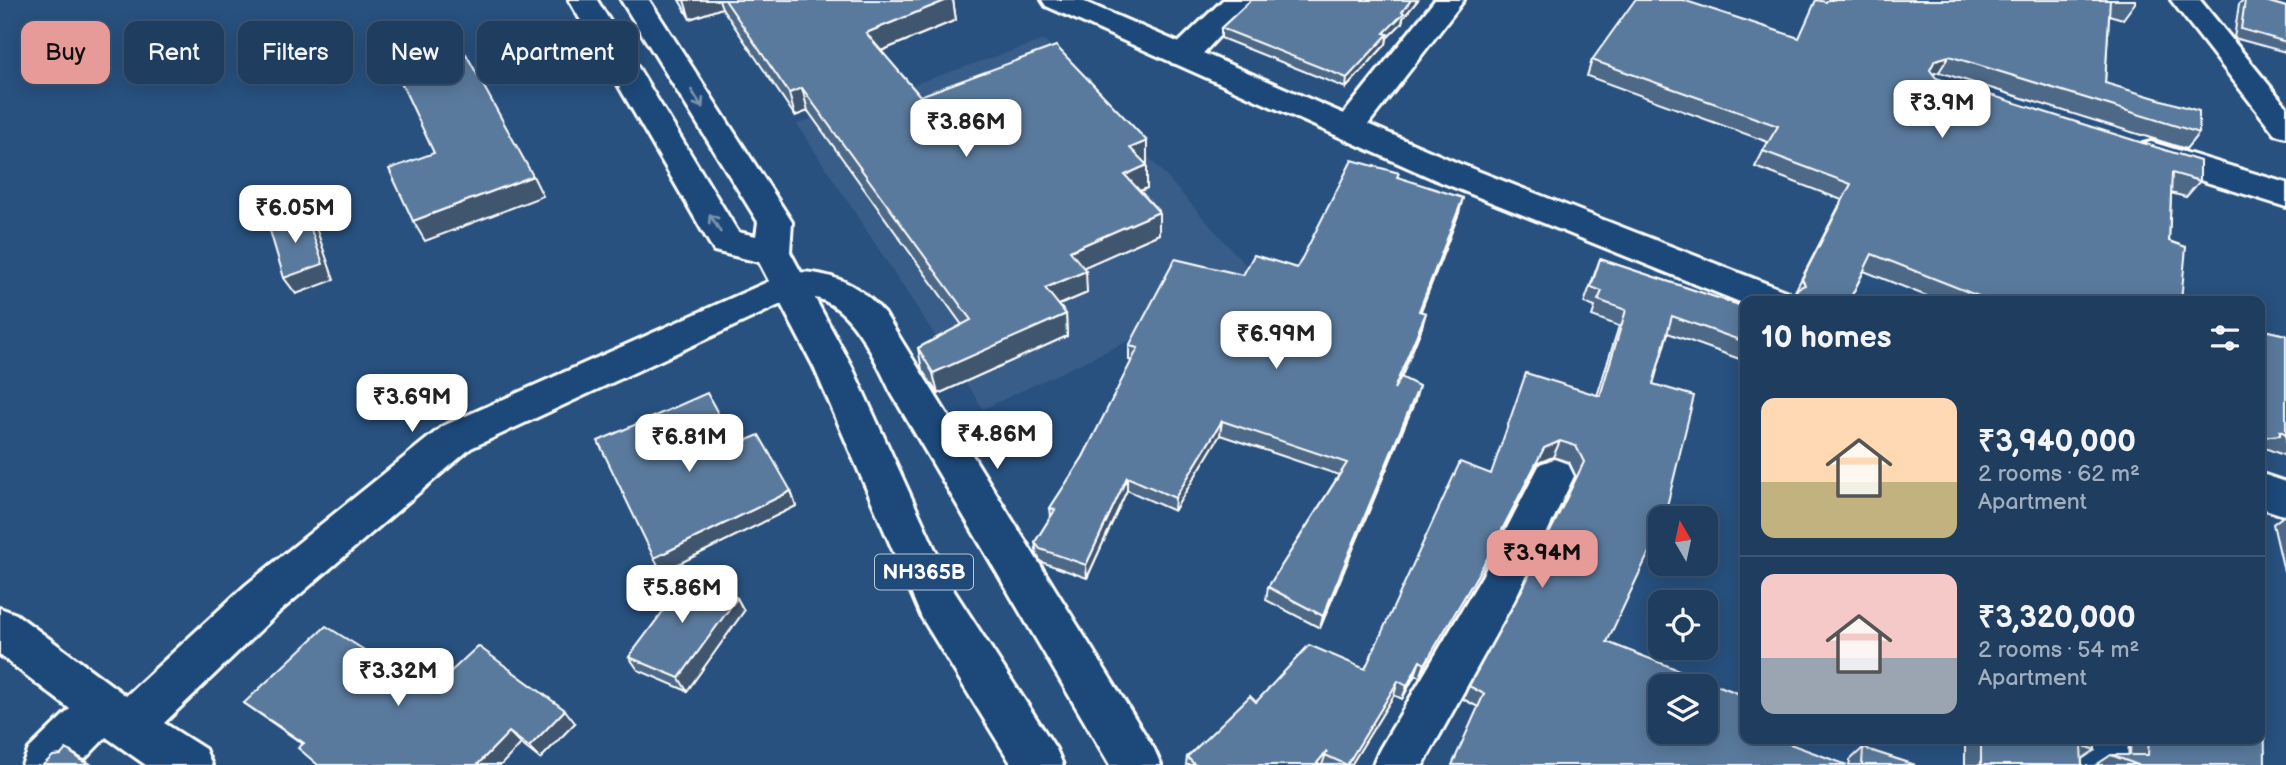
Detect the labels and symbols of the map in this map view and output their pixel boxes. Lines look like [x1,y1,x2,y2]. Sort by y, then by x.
pin: ₹3.9M [1893,80,1991,140]
one-way arrow [690,89,705,108]
pin: ₹3.86M [909,100,1023,159]
pin: ₹6.05M [238,186,352,245]
one-way arrow [708,214,722,234]
pin: ₹6.99M [1219,312,1333,371]
pin: ₹3.69M [355,374,469,434]
pin: ₹4.86M [940,412,1054,471]
pin: ₹6.81M [632,414,746,474]
north arrow [1648,506,1718,576]
pin: ₹3.94M [1485,530,1599,590]
road number: NH365B [875,554,973,590]
pin: ₹5.86M [625,566,739,625]
pin: ₹3.32M [341,648,455,708]

